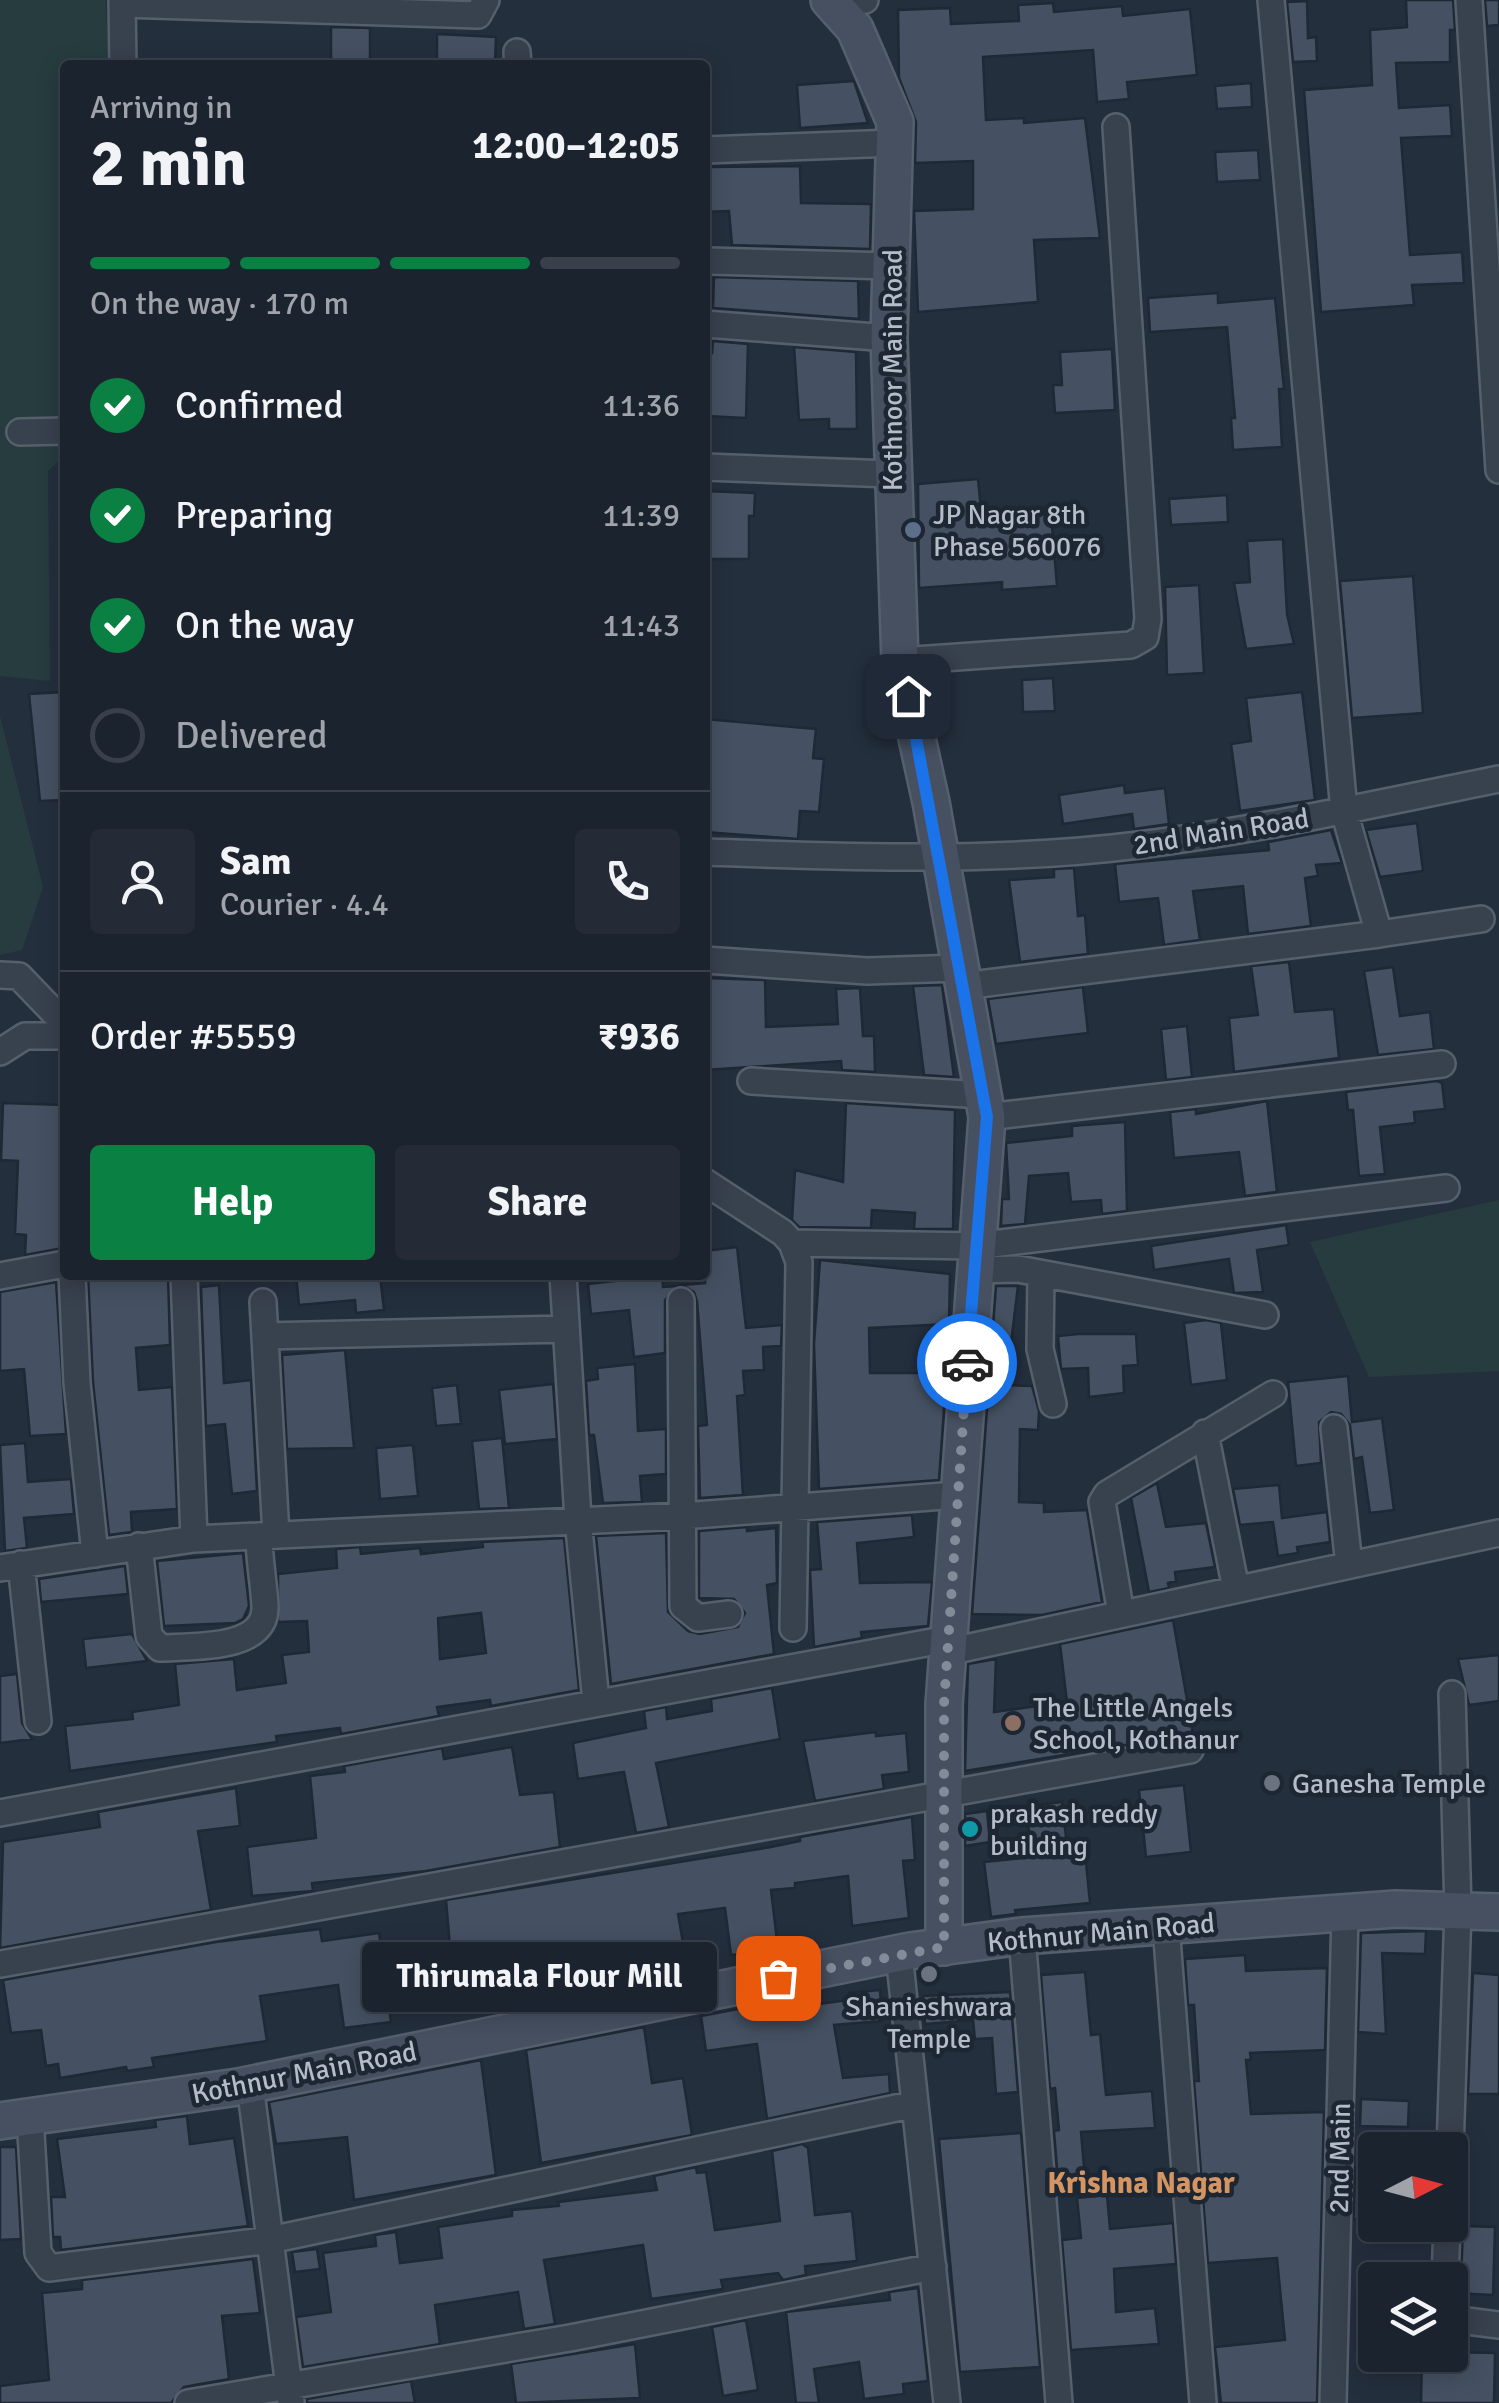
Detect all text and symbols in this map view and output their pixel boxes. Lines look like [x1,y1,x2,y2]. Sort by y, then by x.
text: Arriving in [90,88,232,127]
text: 12:00–12:05 [472,122,680,169]
text: 2 min [90,124,247,204]
street label: Kothnoor Main Road [876,249,910,491]
text: On the way · 170 m [90,284,349,323]
icon: check [90,378,145,433]
text: Confirmed [175,382,344,429]
text: 11:36 [602,386,680,425]
icon: check [90,488,145,543]
text: Preparing [175,492,333,539]
text: 11:39 [602,496,680,535]
place label: JP Nagar 8th Phase 560076 [933,498,1101,564]
marker: JP Nagar 8th Phase 560076 [902,519,924,541]
icon: check [90,598,145,653]
text: On the way [175,602,354,649]
text: 11:43 [602,606,680,645]
pin [866,654,951,739]
icon: home [881,669,936,724]
text: Delivered [175,712,328,759]
street label: 2nd Main Road [1131,801,1311,863]
button: person [90,829,195,934]
button: phone [575,829,680,934]
text: Sam [220,838,291,885]
text: Courier · 4.4 [220,885,389,924]
text: Order #5559 [90,1013,297,1060]
text: ₹936 [598,1013,680,1060]
button: Help [90,1145,375,1260]
button: Share [395,1145,680,1260]
courier [917,1313,1017,1413]
icon: car [940,1336,995,1391]
place label: The Little Angels School, Kothanur [1033,1691,1239,1757]
marker: The Little Angels School, Kothanur [1002,1712,1024,1734]
place label: Ganesha Temple [1292,1767,1486,1801]
marker: Ganesha Temple [1261,1772,1283,1794]
place label: prakash reddy building [990,1797,1158,1863]
marker: prakash reddy building [959,1818,981,1840]
street label: Kothnur Main Road [986,1906,1216,1960]
pin [736,1936,821,2021]
callout: Thirumala Flour Mill [363,1943,718,2013]
icon: bag [751,1951,806,2006]
text: Thirumala Flour Mill [396,1957,683,1996]
marker: Shanieshwara Temple [918,1963,940,1985]
place label: Shanieshwara Temple [845,1990,1013,2056]
street label: Kothnur Main Road [189,2035,420,2111]
street label: 2nd Main [1322,2102,1358,2214]
north arrow [1358,2132,1468,2242]
map controls [1358,2132,1468,2372]
district label: Krishna Nagar [1047,2165,1235,2202]
button: layers [1358,2262,1468,2372]

